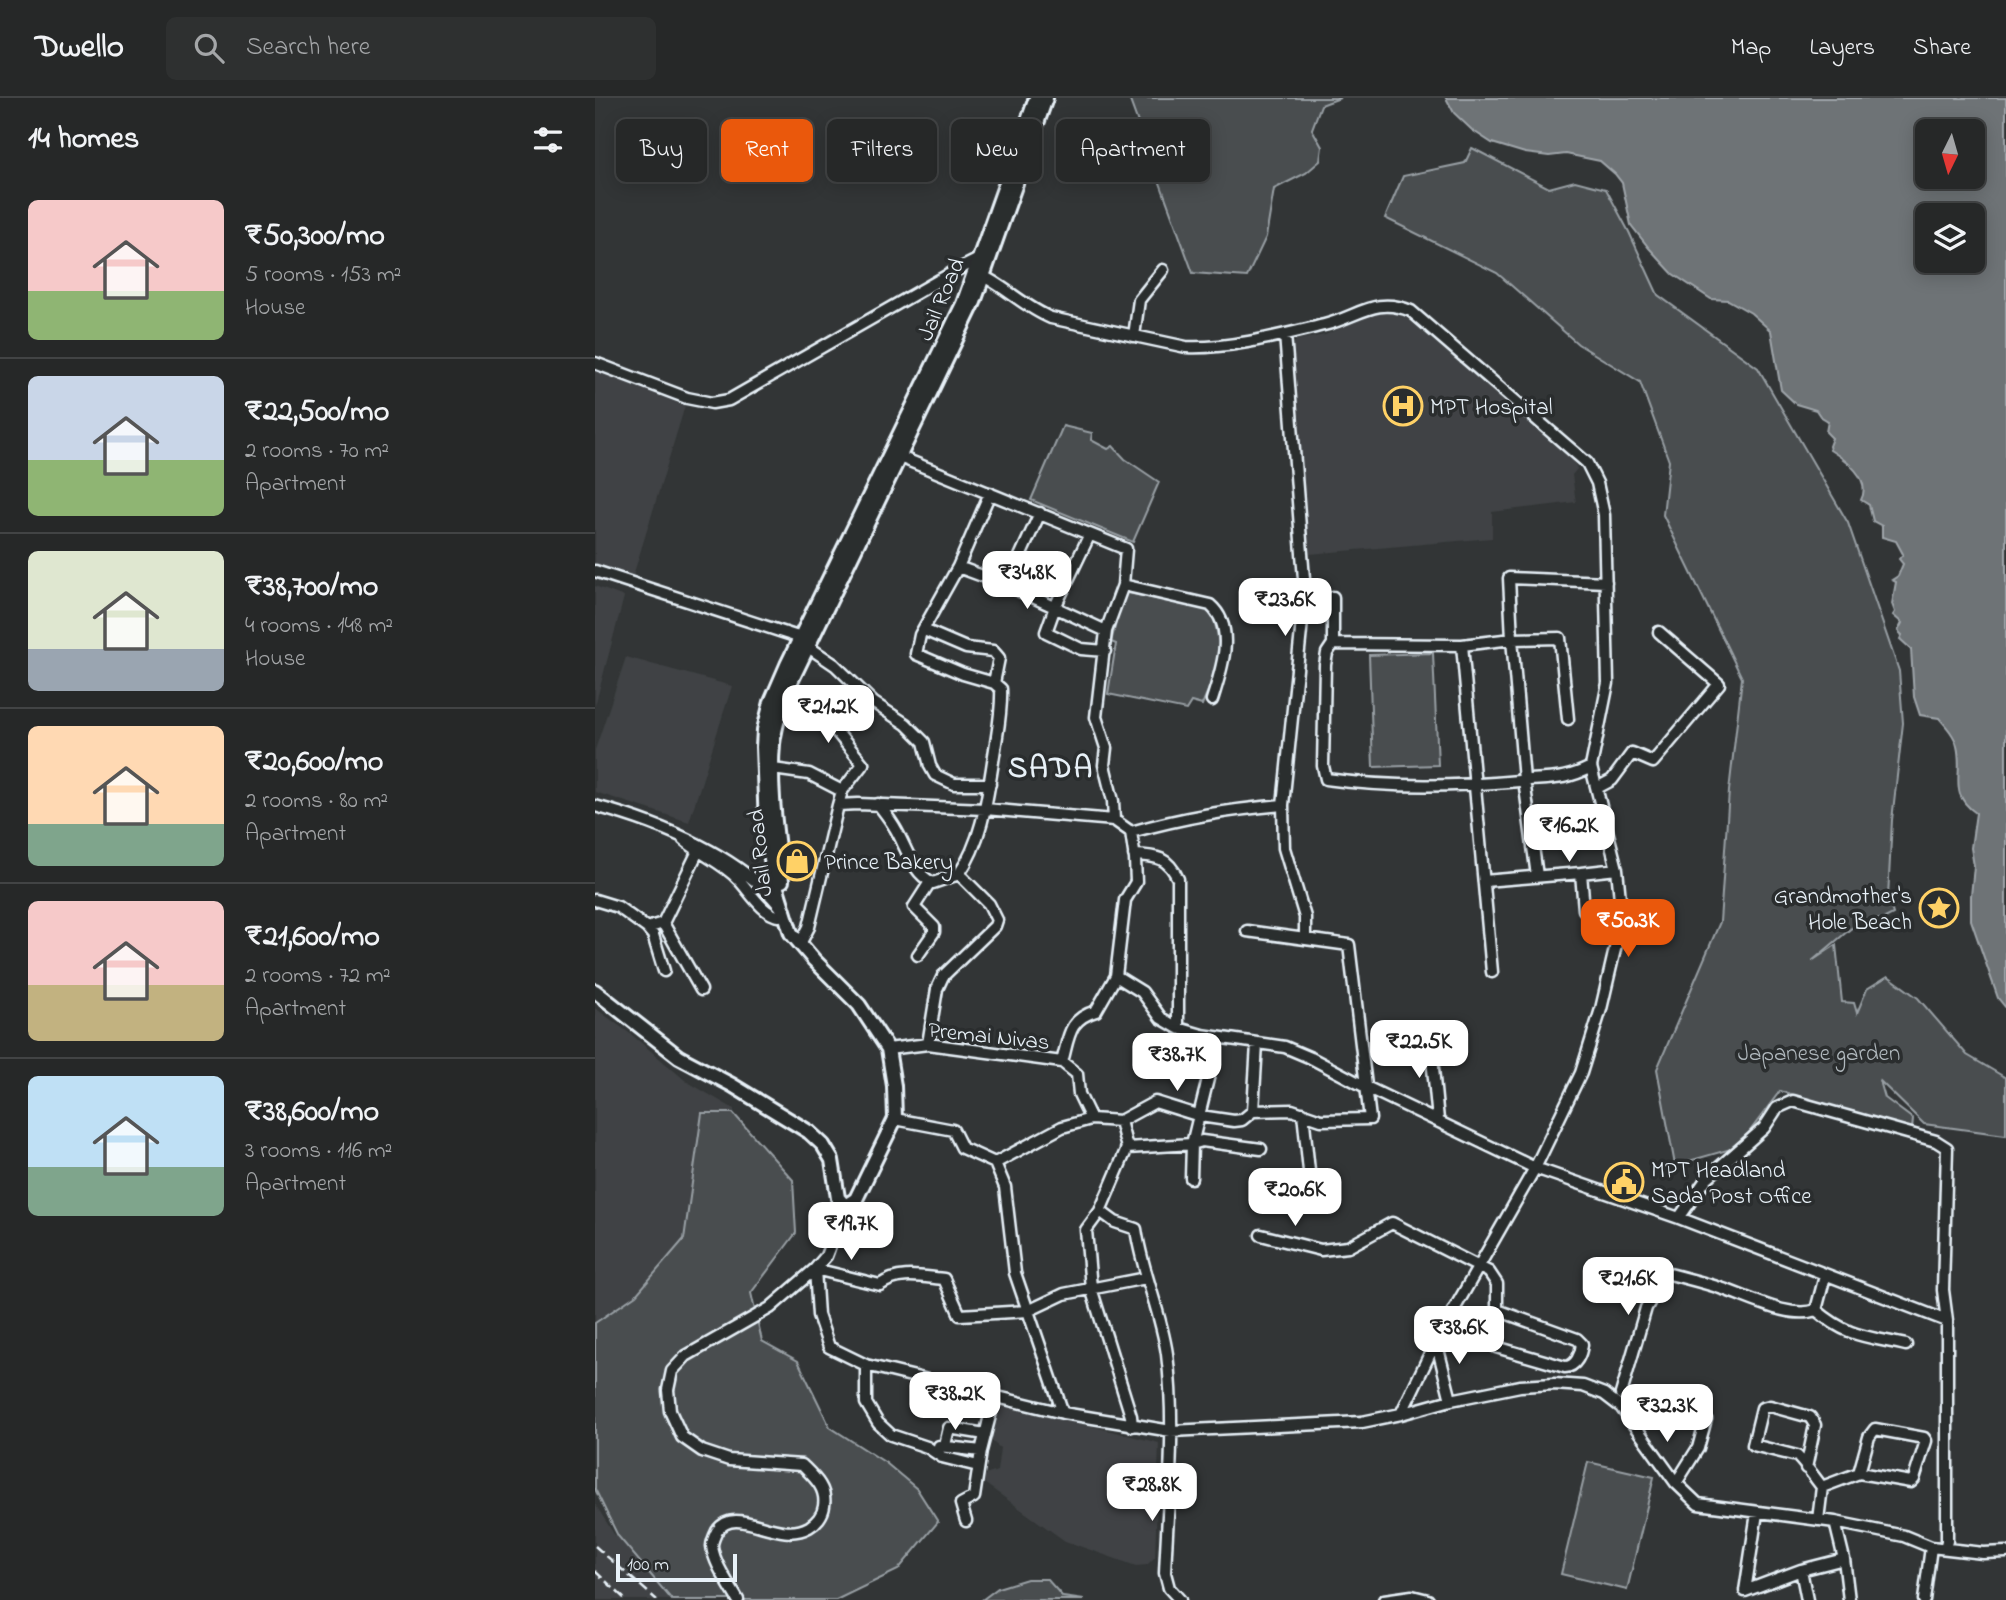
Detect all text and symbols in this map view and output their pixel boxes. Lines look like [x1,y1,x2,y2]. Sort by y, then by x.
search box [166,17,656,80]
text: Dwello [35,24,124,72]
icon: search [190,29,228,67]
text: Search here [246,29,370,67]
text: Map [1731,31,1771,66]
text: Layers [1809,31,1875,66]
text: Share [1913,31,1971,66]
text: 14 homes [28,118,139,162]
chip: Buy [616,119,707,182]
chip: Rent [721,119,813,182]
chip: Filters [827,119,937,182]
chip: New [951,119,1042,182]
chip: Apartment [1056,119,1210,182]
north arrow [1915,119,1985,189]
map controls [1915,119,1985,273]
icon: filters [529,121,567,159]
button: layers [1915,203,1985,273]
text: ₹50,300/mo [245,215,385,259]
icon: home [84,228,168,312]
street label: Jail Road [910,253,975,347]
text: 5 rooms · 153 m² [245,259,401,292]
text: House [245,292,305,325]
hospital icon: MPT Hospital [1382,385,1424,427]
text: ₹22,500/mo [245,391,389,435]
place label: MPT Hospital [1430,392,1553,425]
icon: home [84,404,168,488]
text: 2 rooms · 70 m² [245,435,389,468]
text: Apartment [245,468,346,501]
pin: ₹34.8K [970,552,1084,611]
text: ₹34.8K [998,557,1056,590]
text: ₹38,700/mo [245,566,378,610]
pin: ₹23.6K [1228,578,1342,638]
icon: home [84,579,168,663]
text: ₹23.6K [1255,584,1315,617]
text: 4 rooms · 148 m² [245,610,393,643]
text: House [245,643,305,676]
pin: ₹21.2K [771,686,885,745]
text: ₹21.2K [798,691,858,724]
text: ₹20,600/mo [245,741,383,785]
district label: SADA [1008,748,1094,792]
icon: home [84,754,168,838]
text: 2 rooms · 80 m² [245,785,388,818]
pin: ₹16.2K [1512,804,1626,864]
street label: Jail Road [741,807,782,898]
text: ₹16.2K [1540,810,1598,843]
text: Apartment [245,818,346,851]
shop icon: Prince Bakery [776,840,818,882]
place label: Prince Bakery [824,847,953,882]
place label: Grandmother's Hole Beach [1774,881,1912,940]
place icon: Grandmother's Hole Beach [1918,887,1960,929]
pin: ₹50.3K [1571,900,1685,959]
text: ₹50.3K [1597,905,1659,938]
text: ₹21,600/mo [245,916,380,960]
icon: home [84,929,168,1013]
text: 2 rooms · 72 m² [245,960,391,993]
text: Apartment [245,993,346,1026]
street label: Premai Nivas [926,1015,1051,1060]
pin: ₹22.5K [1362,1020,1476,1080]
text: ₹22.5K [1386,1026,1452,1059]
pin: ₹38.7K [1120,1034,1234,1093]
park label: Japanese garden [1738,1038,1900,1072]
text: ₹38.7K [1148,1039,1206,1072]
text: ₹38,600/mo [245,1091,379,1135]
icon: home [84,1104,168,1188]
text: 3 rooms · 116 m² [245,1135,392,1168]
place label: MPT Headland Sada Post Office [1651,1155,1812,1214]
public building icon: MPT Headland Sada Post Office [1603,1161,1645,1203]
text: Apartment [245,1168,346,1201]
pin: ₹20.6K [1238,1168,1352,1228]
text: ₹20.6K [1264,1174,1326,1207]
pin: ₹19.7K [794,1202,908,1262]
text: ₹19.7K [824,1208,878,1241]
pin: ₹21.6K [1571,1258,1685,1317]
text: ₹21.6K [1599,1263,1657,1296]
pin: ₹38.6K [1402,1306,1516,1366]
text: ₹38.6K [1430,1312,1488,1345]
pin: ₹38.2K [898,1372,1012,1432]
text: ₹38.2K [925,1378,985,1411]
pin: ₹32.3K [1610,1384,1724,1444]
text: ₹32.3K [1637,1390,1697,1423]
pin: ₹28.8K [1095,1464,1209,1523]
text: ₹28.8K [1123,1469,1181,1502]
scale bar [616,1551,737,1583]
text: 100 m [627,1552,669,1579]

